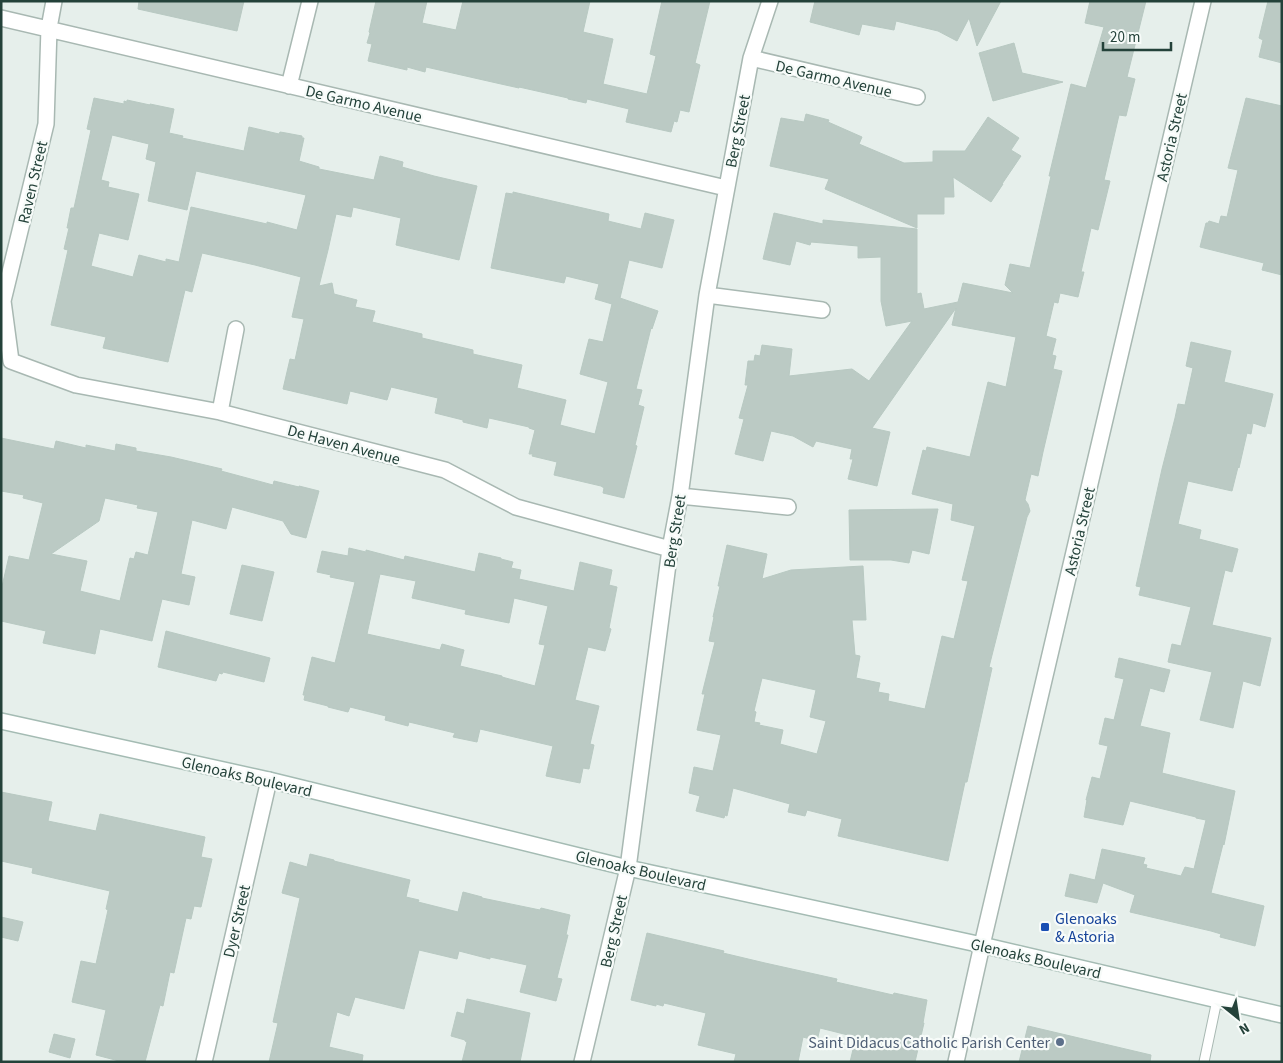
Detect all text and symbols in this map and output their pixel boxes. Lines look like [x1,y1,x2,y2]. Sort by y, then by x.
scale bar [1103,20,1170,52]
text: 20 m [1110,27,1140,48]
street label: De Garmo Avenue [773,55,894,103]
street label: De Garmo Avenue [303,80,424,128]
street label: Astoria Street [1151,90,1193,184]
street label: Berg Street [720,92,756,170]
street label: Raven Street [13,138,53,226]
street label: De Haven Avenue [285,419,403,471]
street label: Astoria Street [1059,484,1101,578]
street label: Berg Street [658,492,692,569]
street label: Glenoaks Boulevard [179,751,314,803]
street label: Glenoaks Boulevard [573,845,708,897]
street label: Dyer Street [218,882,256,960]
street label: Berg Street [595,892,633,970]
place label: Glenoaks & Astoria [1055,908,1117,948]
marker: Glenoaks & Astoria [1039,921,1051,933]
street label: Glenoaks Boulevard [968,933,1103,985]
north arrow [1213,993,1263,1043]
text: N [1235,1017,1253,1039]
place label: Saint Didacus Catholic Parish Center [808,1032,1050,1054]
marker: Saint Didacus Catholic Parish Center [1054,1036,1066,1048]

